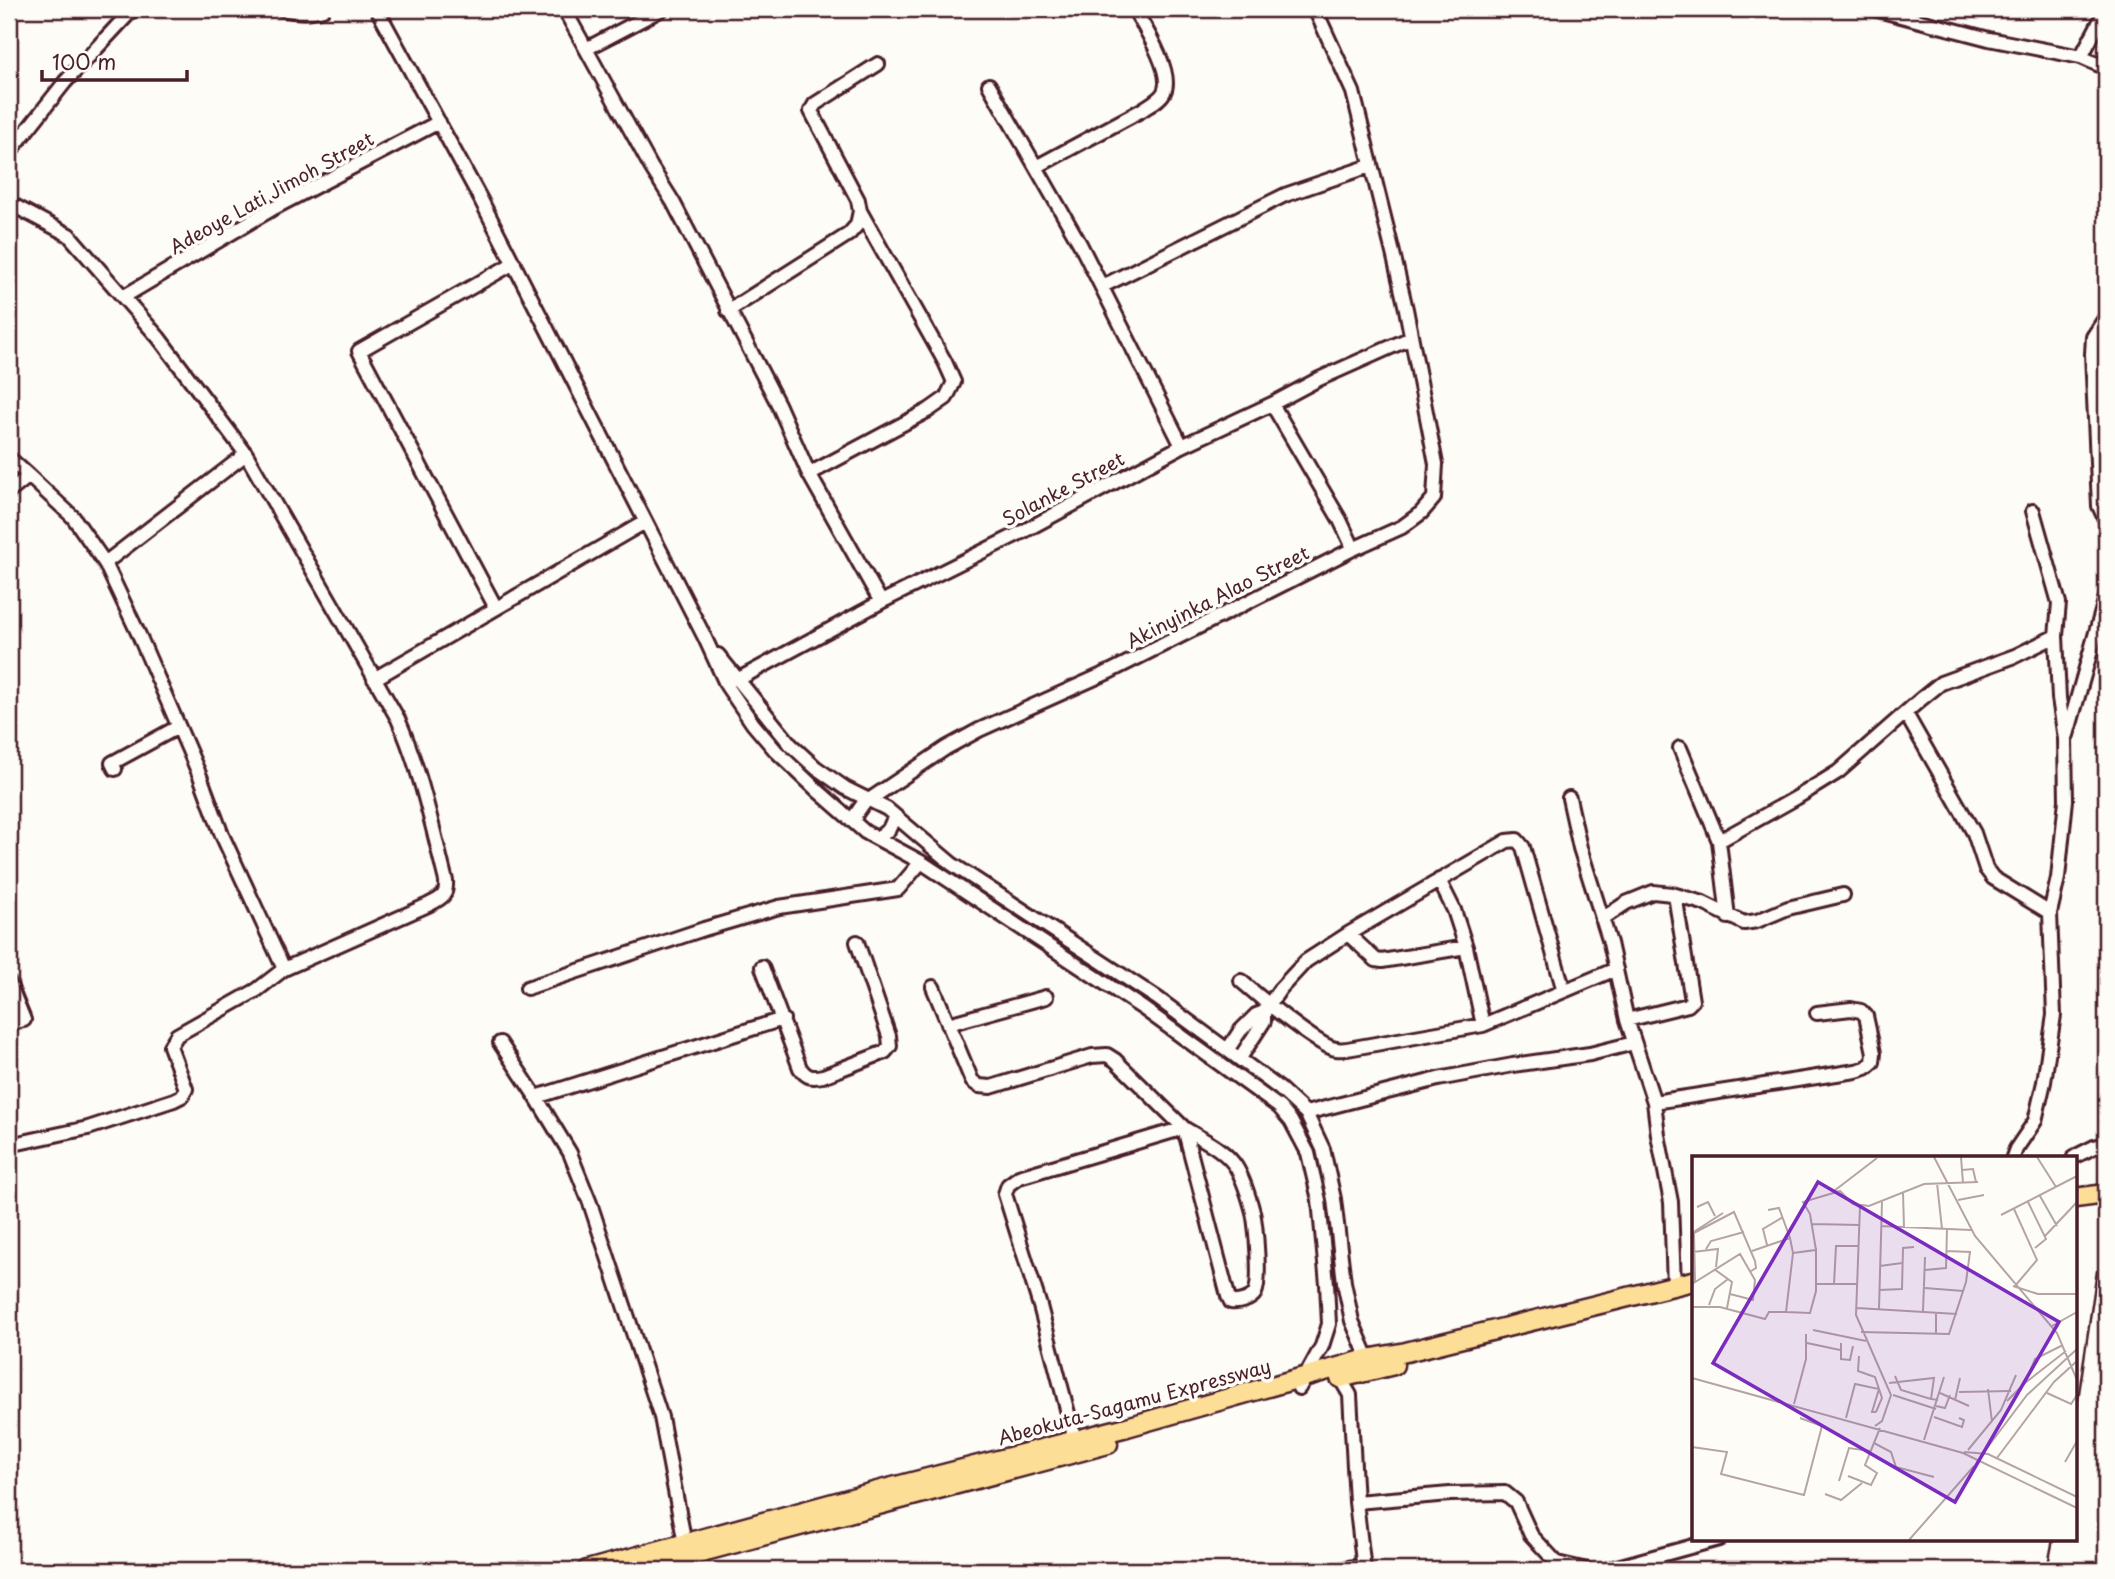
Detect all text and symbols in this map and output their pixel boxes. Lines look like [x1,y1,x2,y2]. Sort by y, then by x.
scale bar [42,38,187,82]
text: 100 m [52,45,116,77]
street label: Adeoye Lati Jimoh Street [164,124,379,260]
street label: Solanke Street [997,444,1129,532]
street label: Akinyinka Alao Street [1121,538,1313,654]
inset map [1692,1156,2076,1540]
street label: Abeokuta-Sagamu Expressway [994,1351,1274,1451]

